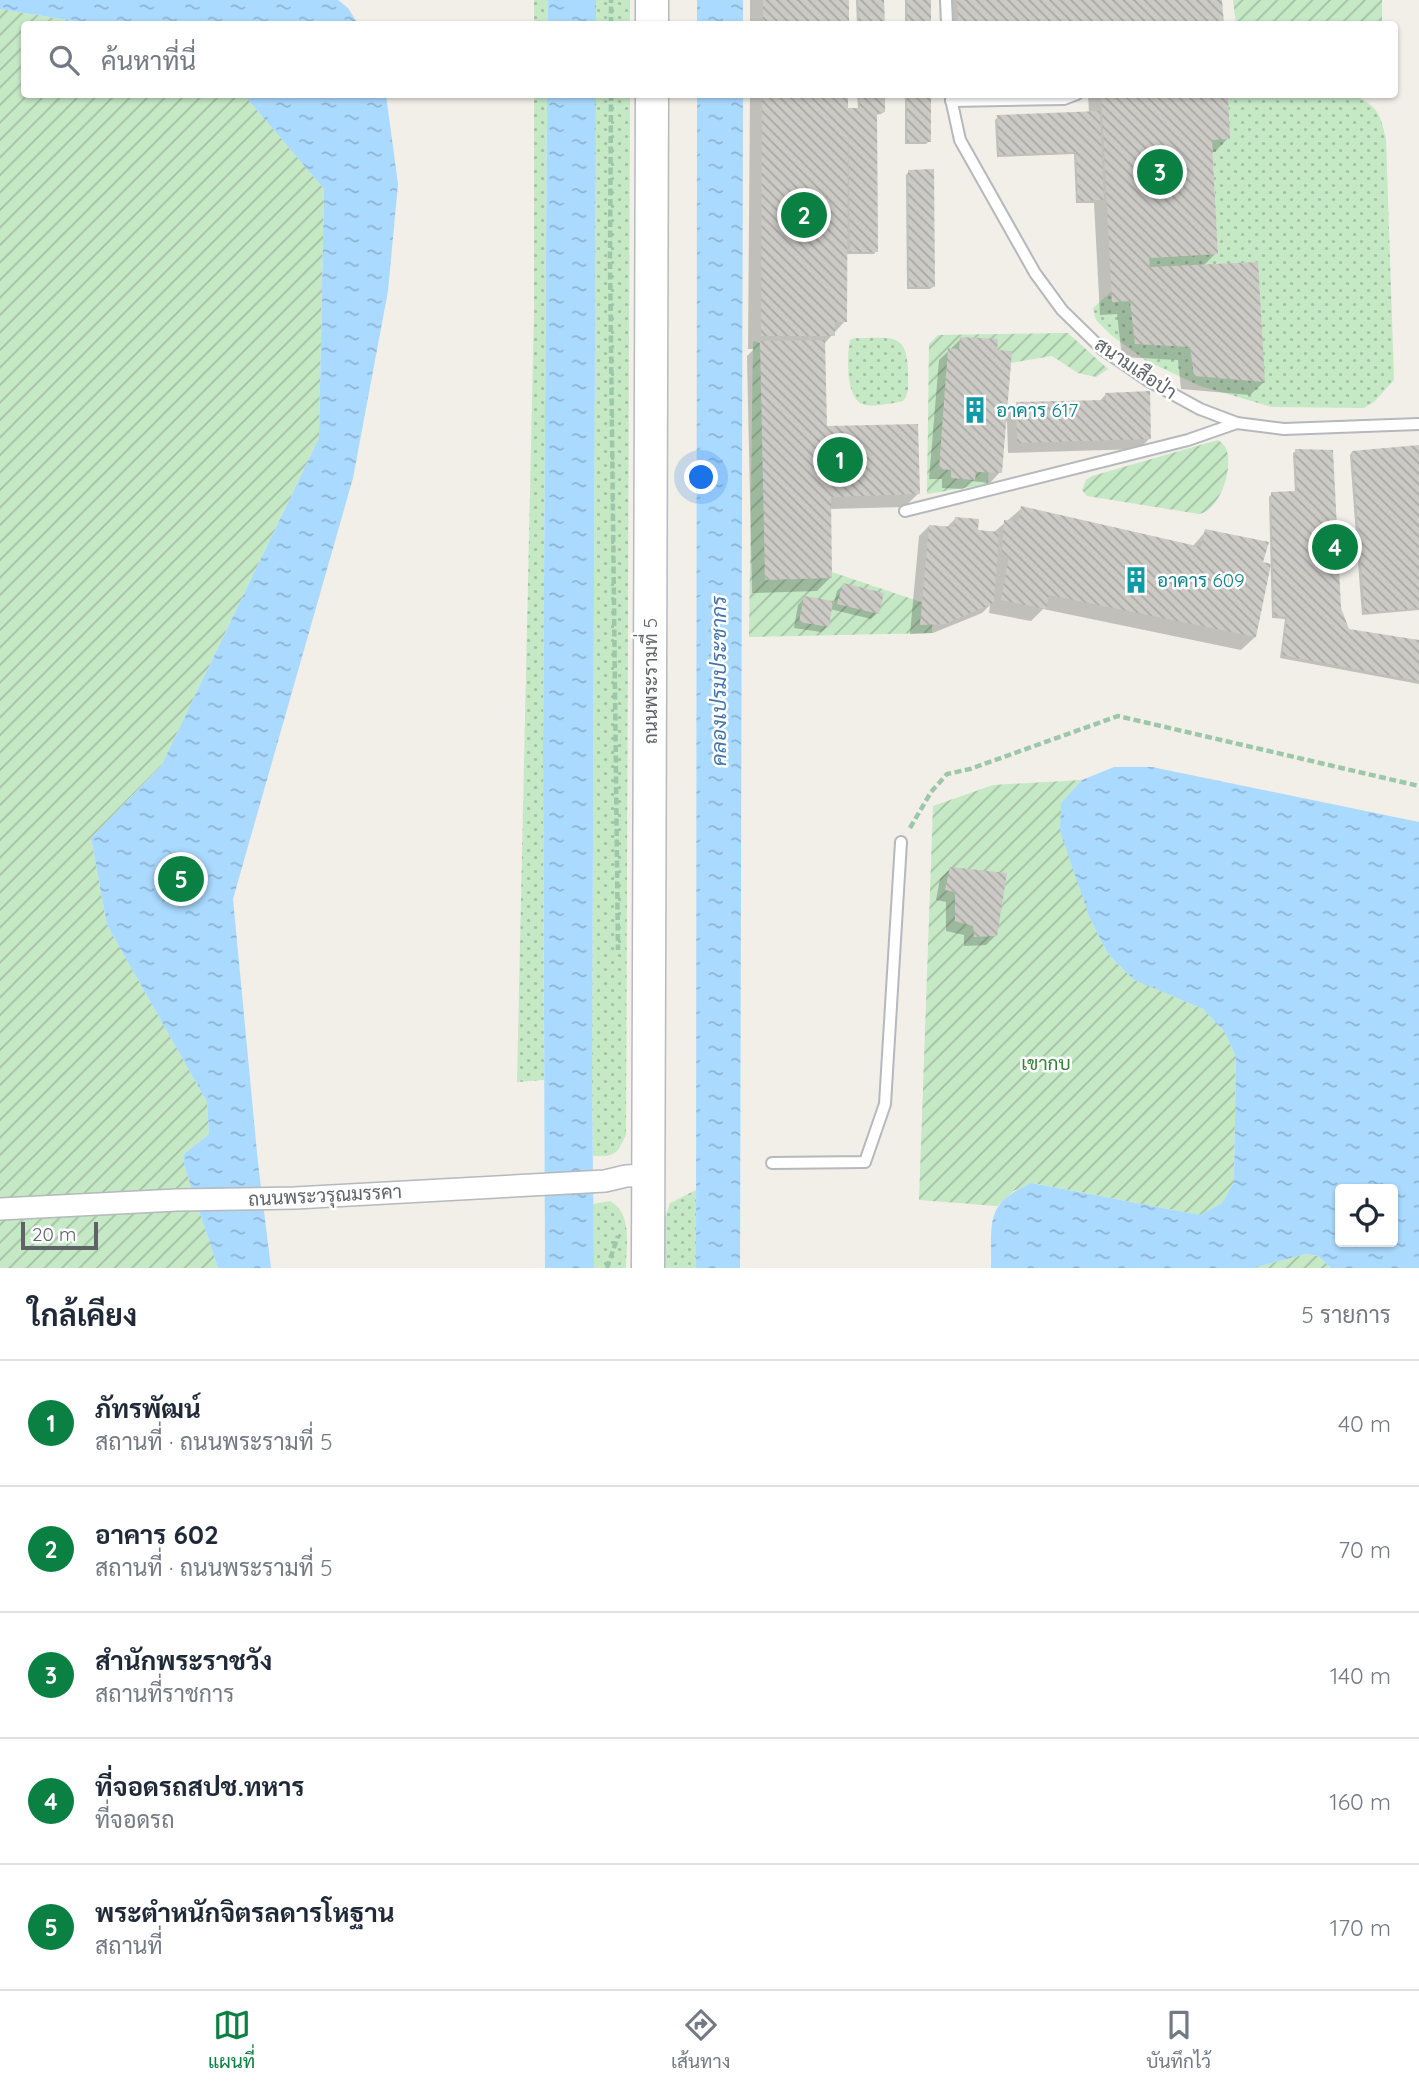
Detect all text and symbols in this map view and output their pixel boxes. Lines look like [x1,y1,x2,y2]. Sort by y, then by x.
search box [21,21,1398,98]
icon: search [45,41,83,79]
text: ค้นหาที่นี่ [101,44,196,77]
pin: 3 [1137,146,1183,198]
pin: 2 [781,189,827,241]
street label: สนามเสือป่า [1090,332,1182,404]
building icon: อาคาร 617 [960,395,990,425]
place label: อาคาร 617 [996,398,1079,422]
pin: 1 [817,434,863,486]
your location [684,460,718,494]
pin: 4 [1312,521,1358,573]
building icon: อาคาร 609 [1121,565,1151,595]
place label: อาคาร 609 [1157,568,1245,592]
water label: คลองเปรมประชากร [705,595,731,766]
street label: ถนนพระรามที่ 5 [633,618,662,744]
pin: 5 [158,853,204,905]
park label: เขากบ [1021,1051,1071,1075]
street label: ถนนพระวรุณมรรคา [248,1179,402,1212]
map controls [1335,1184,1398,1247]
button: locate [1335,1184,1398,1247]
scale bar [21,1219,98,1251]
text: 20 m [32,1222,76,1246]
text: ใกล้เคียง [28,1296,137,1334]
text: 5 รายการ [1301,1300,1391,1329]
text: ภัทรพัฒน์ [95,1392,201,1425]
text: 1 [47,1409,55,1438]
text: 40 m [1338,1409,1391,1438]
text: สถานที่ · ถนนพระรามที่ 5 [95,1427,333,1456]
text: อาคาร 602 [95,1518,219,1551]
text: 2 [44,1535,58,1564]
text: 70 m [1338,1535,1391,1564]
text: สถานที่ · ถนนพระรามที่ 5 [95,1553,333,1582]
text: สำนักพระราชวัง [95,1644,272,1677]
text: 3 [45,1661,57,1690]
text: 140 m [1330,1661,1391,1690]
text: สถานที่ราชการ [95,1679,234,1708]
text: ที่จอดรถสปช.ทหาร [95,1770,305,1803]
text: 4 [44,1787,58,1816]
text: 160 m [1329,1787,1391,1816]
text: ที่จอดรถ [95,1805,175,1834]
text: พระตำหนักจิตรลดารโหฐาน [95,1896,395,1929]
text: 5 [44,1913,58,1942]
text: 170 m [1330,1913,1391,1942]
text: สถานที่ [95,1931,163,1960]
tab: แผนที่ [208,2006,255,2073]
tab: เส้นทาง [671,2006,730,2073]
tab: บันทึกไว้ [1146,2006,1211,2073]

